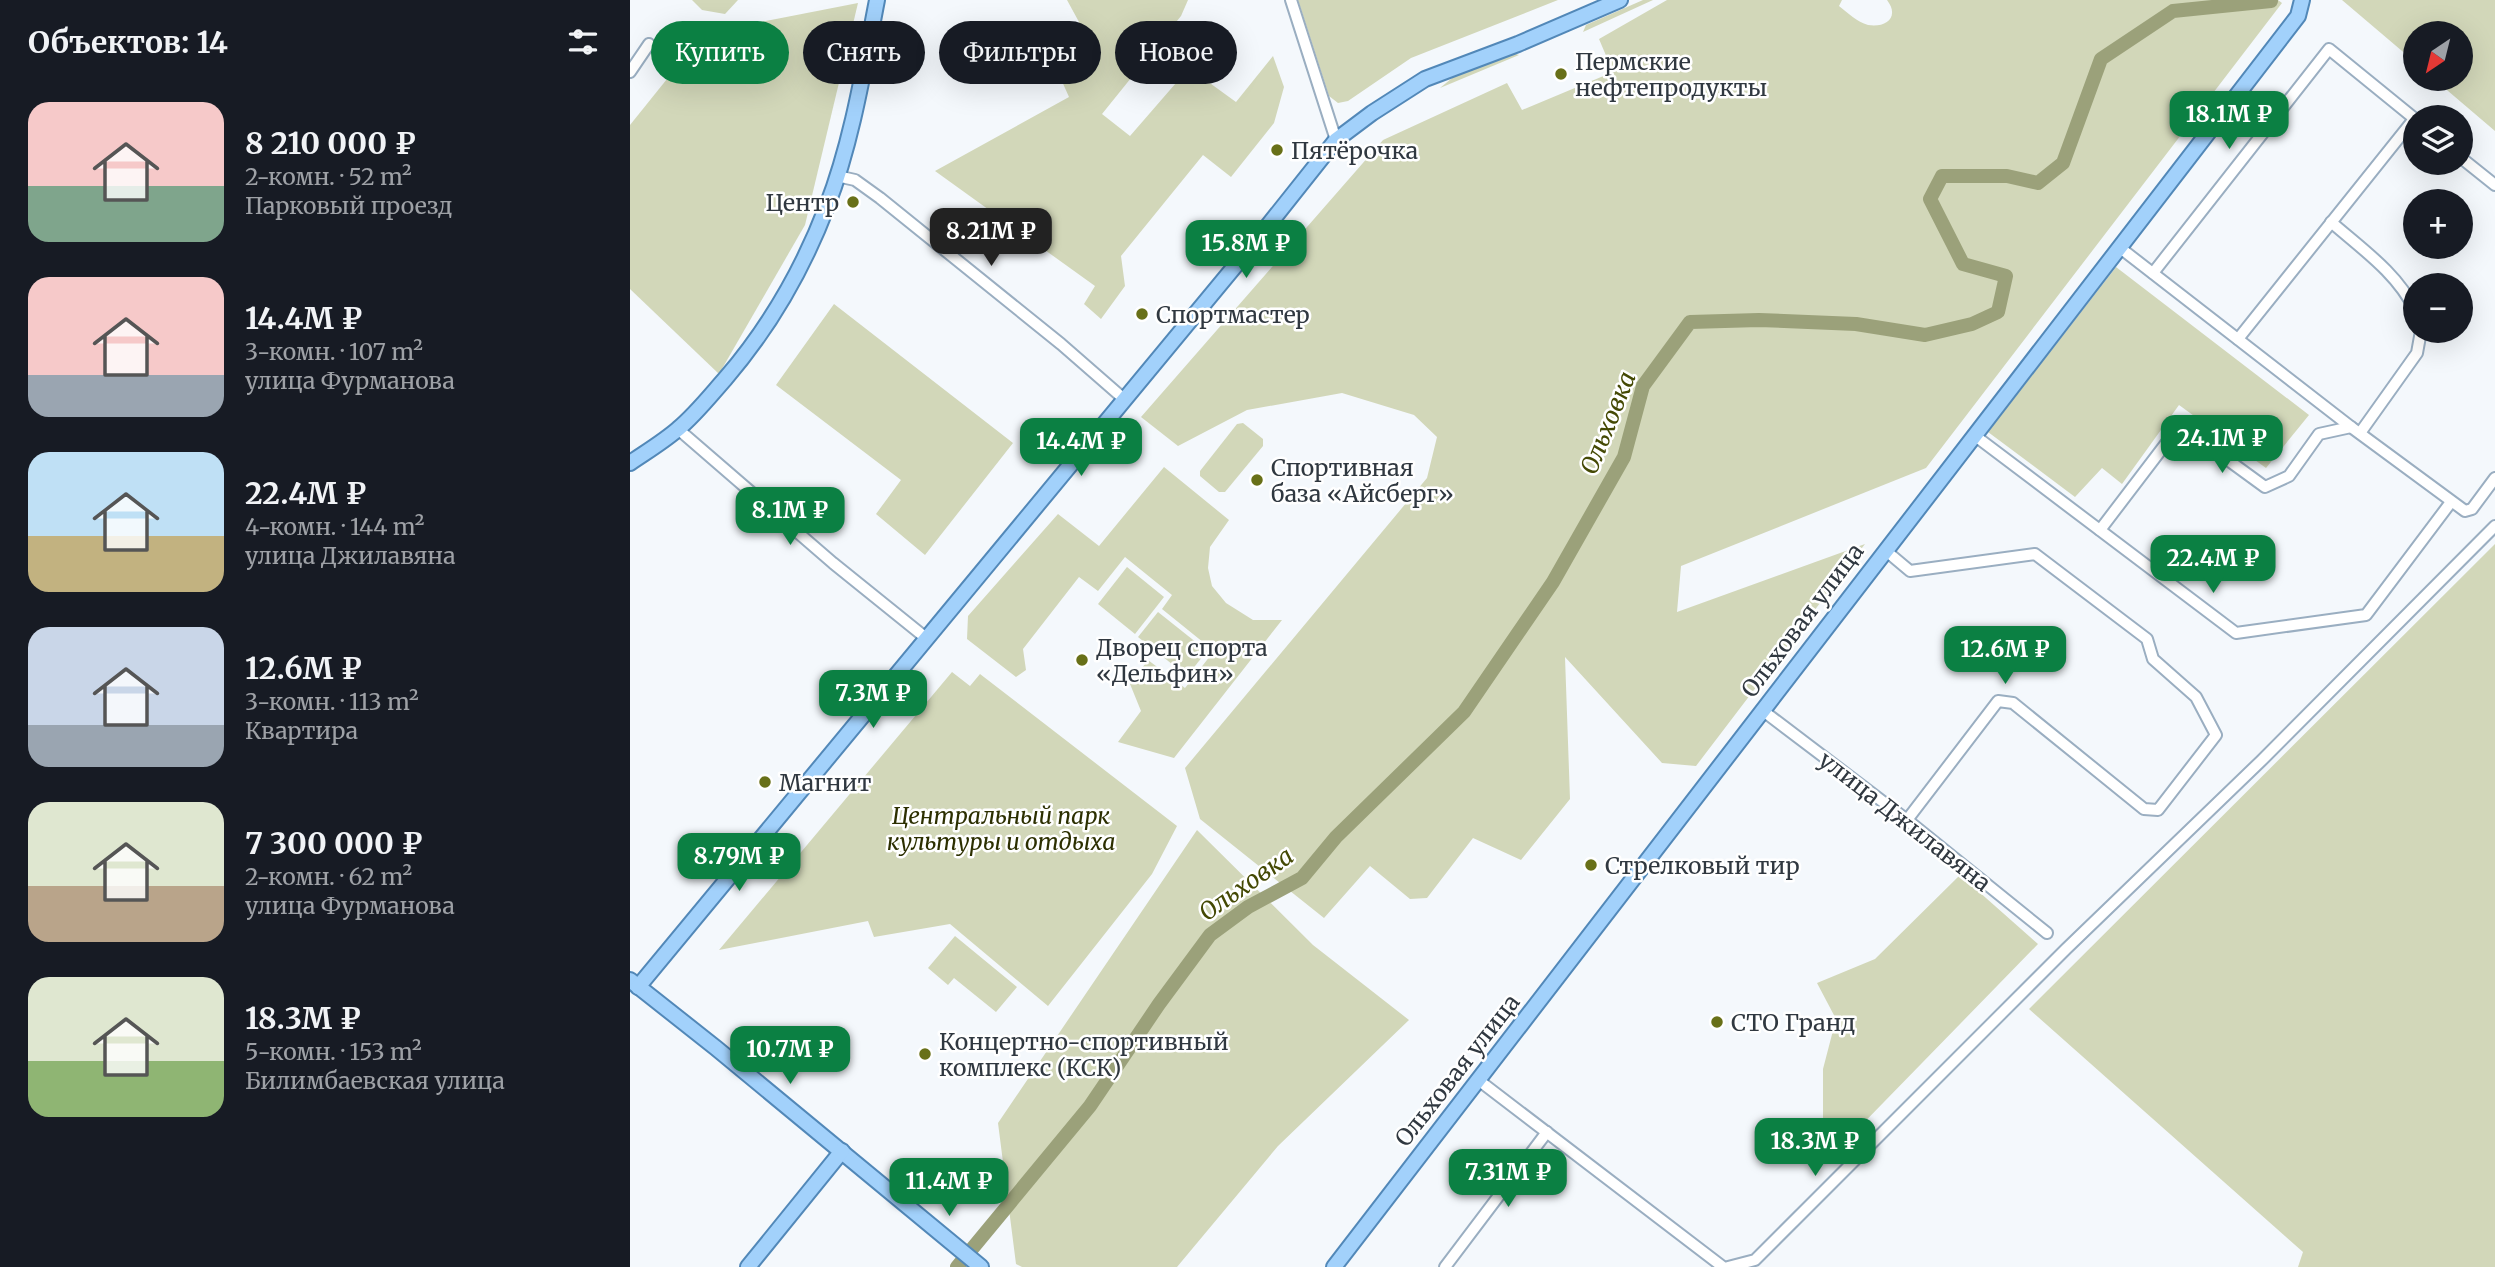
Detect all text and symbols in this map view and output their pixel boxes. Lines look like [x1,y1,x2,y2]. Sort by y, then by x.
chip: Купить [651,21,789,84]
chip: Снять [803,21,925,84]
chip: Фильтры [939,21,1101,84]
chip: Новое [1115,21,1237,84]
north arrow [2403,21,2473,91]
map controls [2403,21,2473,343]
text: Объектов: 14 [28,23,228,61]
icon: filters [564,23,602,61]
place label: Пермские нефтепродукты [1575,47,1767,102]
marker: Пермские нефтепродукты [1553,66,1569,82]
pin: 18.1M ₽ [2164,92,2294,151]
text: 18.1M ₽ [2186,99,2272,128]
button: layers [2403,105,2473,175]
text: 8 210 000 ₽ [245,124,416,162]
icon: home [84,130,168,214]
place label: Пятёрочка [1291,136,1418,165]
marker: Пятёрочка [1269,142,1285,158]
text: 2-комн. · 52 m² [245,162,412,191]
place label: Центр [765,188,839,217]
button: + [2403,189,2473,259]
text: Парковый проезд [245,191,453,220]
marker: Центр [845,194,861,210]
pin: 8.21M ₽ [926,208,1056,268]
text: 8.21M ₽ [946,216,1036,245]
pin: 15.8M ₽ [1181,220,1311,280]
text: 15.8M ₽ [1202,228,1290,257]
button: − [2403,273,2473,343]
text: 14.4M ₽ [245,299,363,337]
place label: Спортмастер [1156,300,1310,329]
icon: home [84,305,168,389]
marker: Спортмастер [1134,306,1150,322]
text: 3-комн. · 107 m² [245,337,423,366]
text: улица Фурманова [245,366,455,395]
water label: Ольховка [1573,367,1643,479]
pin: 24.1M ₽ [2157,416,2287,475]
pin: 14.4M ₽ [1016,419,1146,478]
text: 24.1M ₽ [2177,423,2267,452]
text: 14.4M ₽ [1036,426,1126,455]
place label: Спортивная база «Айсберг» [1271,453,1454,508]
marker: Спортивная база «Айсберг» [1249,472,1265,488]
text: 22.4M ₽ [245,474,366,512]
icon: home [84,480,168,564]
pin: 8.1M ₽ [733,488,847,547]
text: 8.1M ₽ [752,495,828,524]
text: 4-комн. · 144 m² [245,512,424,541]
pin: 22.4M ₽ [2148,536,2278,595]
street label: Ольховая улица [1735,537,1869,703]
text: улица Джилавяна [245,541,456,570]
text: 22.4M ₽ [2167,543,2260,572]
pin: 12.6M ₽ [1940,626,2070,686]
place label: Дворец спорта «Дельфин» [1096,633,1268,688]
text: 12.6M ₽ [1960,634,2050,663]
text: 12.6M ₽ [245,649,362,687]
marker: Дворец спорта «Дельфин» [1074,652,1090,668]
icon: home [84,655,168,739]
pin: 7.3M ₽ [816,670,930,730]
text: 7.3M ₽ [835,678,911,707]
text: 3-комн. · 113 m² [245,687,419,716]
text: Квартира [245,716,358,745]
street label: улица Джилавяна [1813,745,1997,897]
place label: Магнит [779,768,871,797]
marker: Магнит [757,774,773,790]
park label: Центральный парк культуры и отдыха [887,801,1115,856]
text: 7 300 000 ₽ [245,824,423,862]
icon: home [84,830,168,914]
pin: 8.79M ₽ [674,834,804,893]
water label: Ольховка [1193,840,1299,928]
text: 8.79M ₽ [693,841,785,870]
place label: Стрелковый тир [1605,851,1800,880]
marker: Стрелковый тир [1583,857,1599,873]
text: 2-комн. · 62 m² [245,862,412,891]
text: улица Фурманова [245,891,455,920]
street label: Ольховая улица [1388,988,1526,1152]
text: 18.3M ₽ [245,999,361,1037]
icon: home [84,1005,168,1089]
place label: СТО Гранд [1731,1008,1856,1037]
marker: СТО Гранд [1709,1014,1725,1030]
pin: 10.7M ₽ [725,1026,855,1086]
place label: Концертно-спортивный комплекс (КСК) [939,1027,1229,1082]
text: 10.7M ₽ [746,1034,834,1063]
text: 5-комн. · 153 m² [245,1037,422,1066]
marker: Концертно-спортивный комплекс (КСК) [917,1046,933,1062]
text: Билимбаевская улица [245,1066,505,1095]
pin: 18.3M ₽ [1750,1118,1880,1178]
text: 18.3M ₽ [1771,1126,1859,1155]
pin: 7.31M ₽ [1443,1150,1573,1209]
text: 7.31M ₽ [1465,1157,1551,1186]
pin: 11.4M ₽ [884,1158,1014,1218]
text: 11.4M ₽ [905,1166,993,1195]

